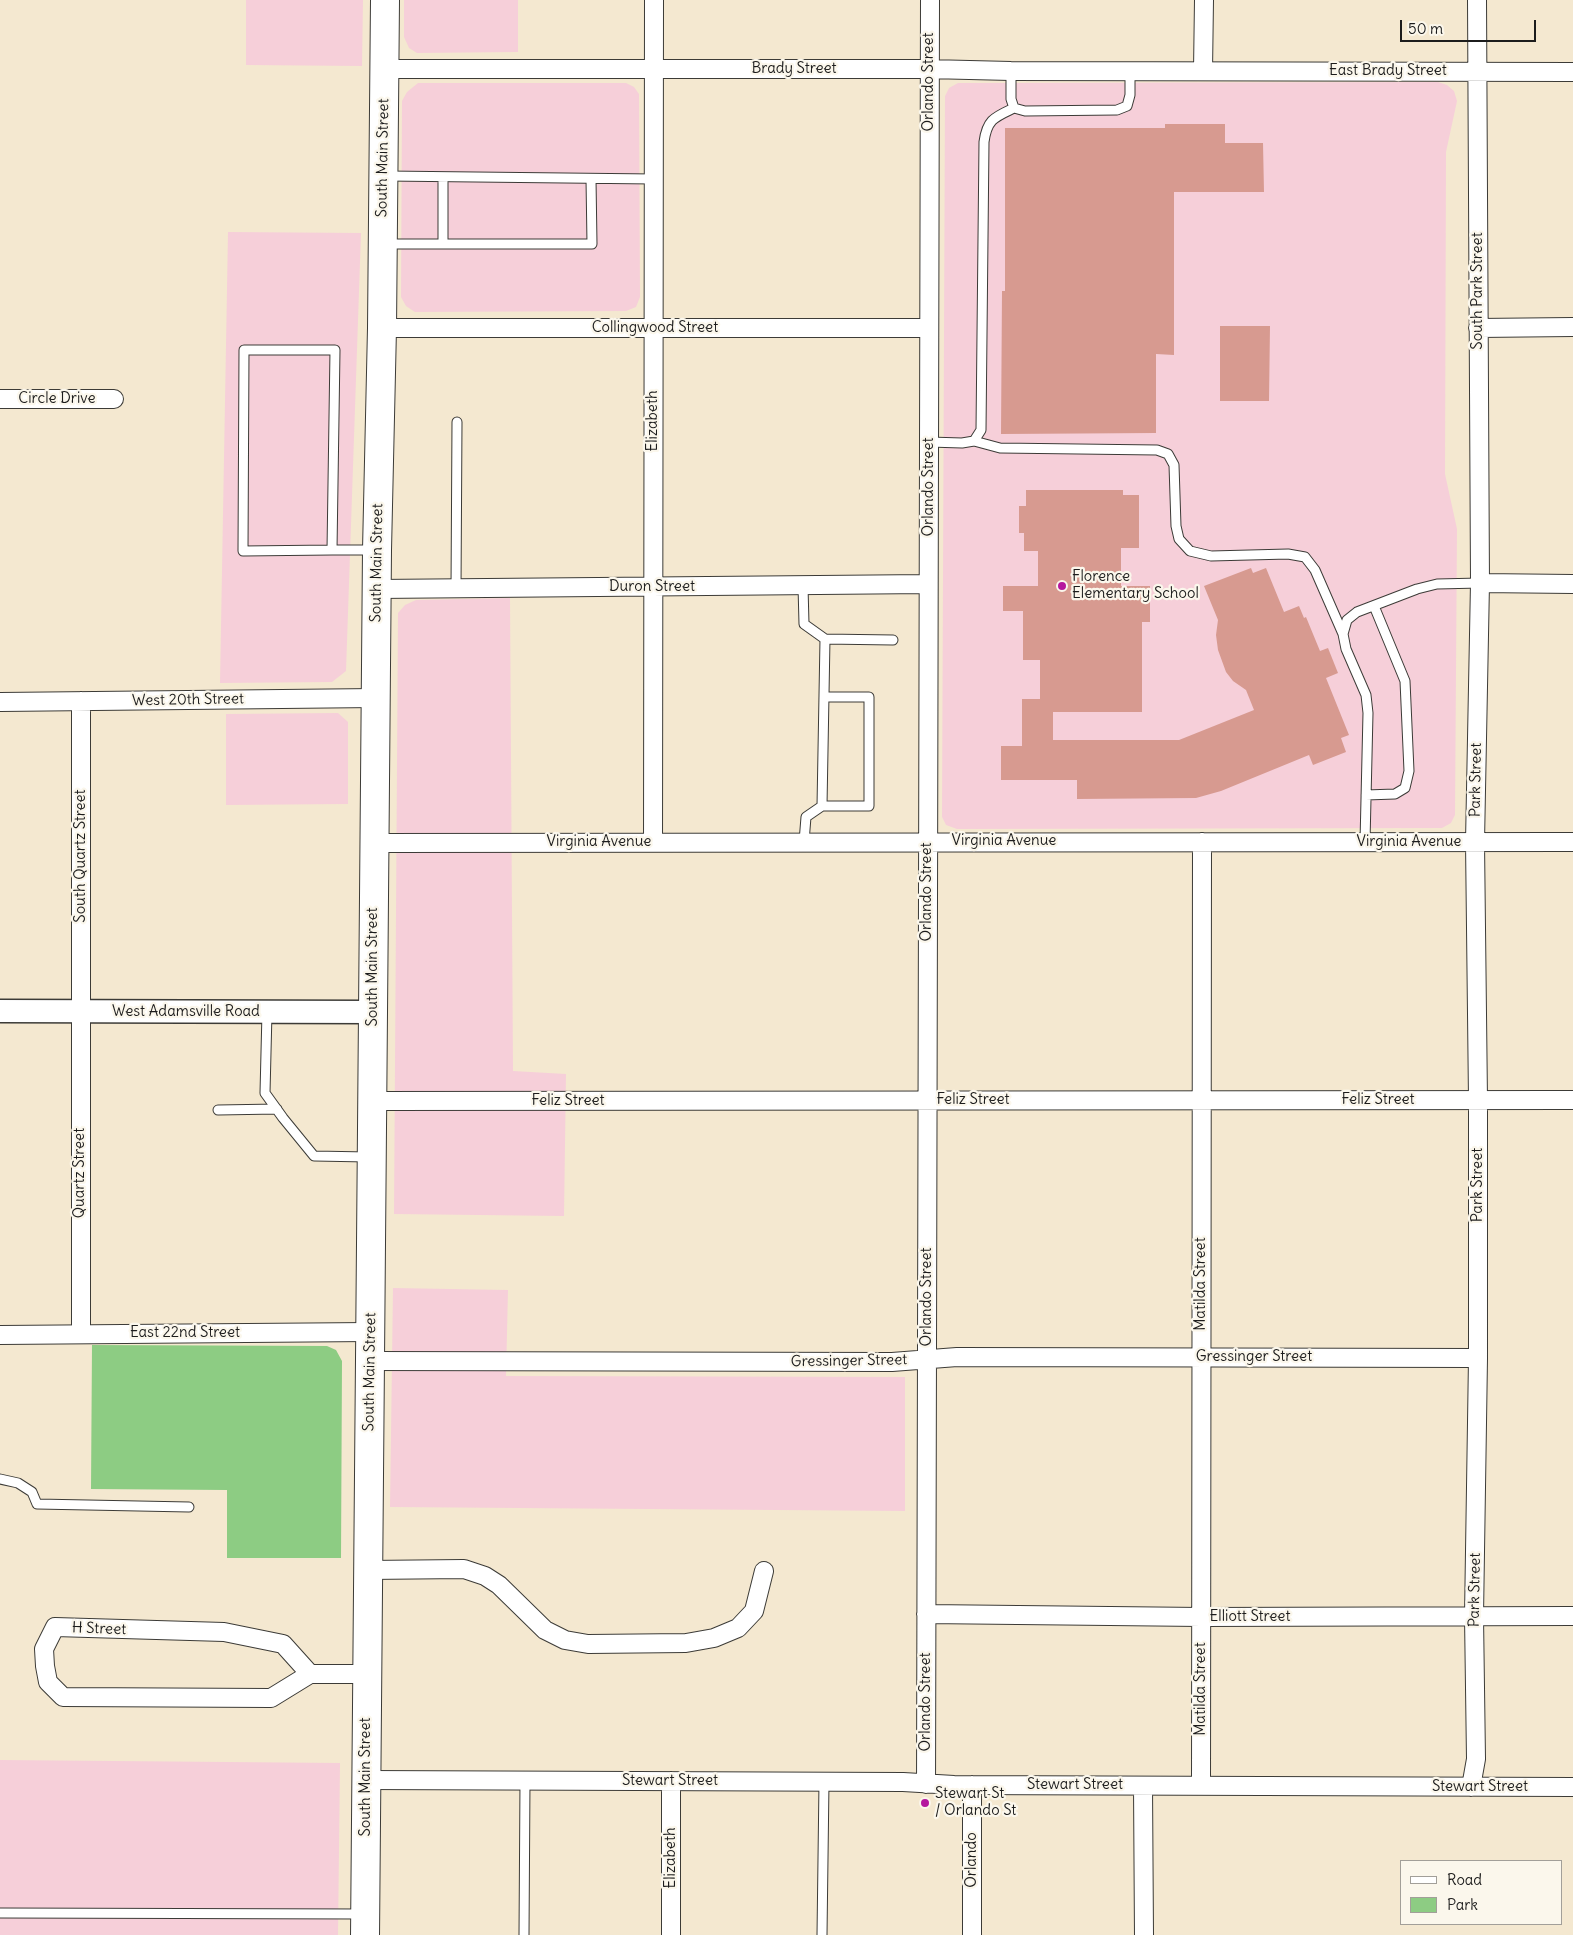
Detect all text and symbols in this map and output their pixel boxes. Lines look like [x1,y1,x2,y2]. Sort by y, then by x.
scale bar [1403,10,1539,42]
text: 50 m [1408,19,1443,38]
street label: Orlando Street [920,32,938,132]
street label: Brady Street [751,60,837,78]
street label: East Brady Street [1329,62,1447,80]
street label: South Main Street [373,98,393,218]
street label: South Park Street [1469,232,1487,350]
street label: Collingwood Street [592,319,718,337]
street label: Circle Drive [18,390,96,408]
street label: Elizabeth [644,390,662,452]
street label: Orlando Street [920,437,938,537]
street label: South Main Street [367,503,387,623]
place label: Florence Elementary School [1072,568,1199,603]
street label: Duron Street [609,578,695,596]
marker: Florence Elementary School [1056,580,1068,592]
street label: West 20th Street [132,690,244,710]
street label: Park Street [1466,743,1486,817]
street label: South Quartz Street [72,789,90,923]
street label: Virginia Avenue [952,832,1056,850]
street label: Virginia Avenue [547,833,651,851]
street label: Virginia Avenue [1357,833,1461,851]
street label: Orlando Street [918,842,936,942]
street label: South Main Street [364,907,382,1027]
street label: West Adamsville Road [112,1003,260,1021]
street label: Feliz Street [936,1091,1010,1109]
street label: Feliz Street [1341,1091,1415,1109]
street label: Feliz Street [531,1092,605,1110]
street label: Quartz Street [71,1128,89,1218]
street label: Park Street [1469,1148,1487,1222]
street label: Matilda Street [1192,1237,1210,1331]
street label: Orlando Street [918,1247,936,1347]
street label: South Main Street [360,1312,380,1432]
street label: East 22nd Street [130,1324,240,1342]
street label: Gressinger Street [1196,1348,1312,1366]
street label: Gressinger Street [791,1351,907,1371]
street label: Park Street [1465,1553,1485,1627]
street label: Elliott Street [1210,1608,1290,1626]
street label: H Street [72,1619,126,1639]
street label: Matilda Street [1192,1642,1210,1736]
street label: Orlando Street [917,1652,935,1752]
street label: South Main Street [357,1717,375,1837]
street label: Stewart Street [622,1772,718,1790]
street label: Stewart Street [1027,1776,1123,1794]
street label: Stewart Street [1432,1778,1528,1796]
place label: Stewart St / Orlando St [935,1785,1016,1820]
marker: Stewart St / Orlando St [919,1797,931,1809]
street label: Elizabeth [662,1827,680,1889]
street label: Orlando [963,1832,981,1888]
legend [1400,1860,1563,1925]
text: Road [1447,1870,1482,1889]
text: Park [1447,1895,1478,1914]

